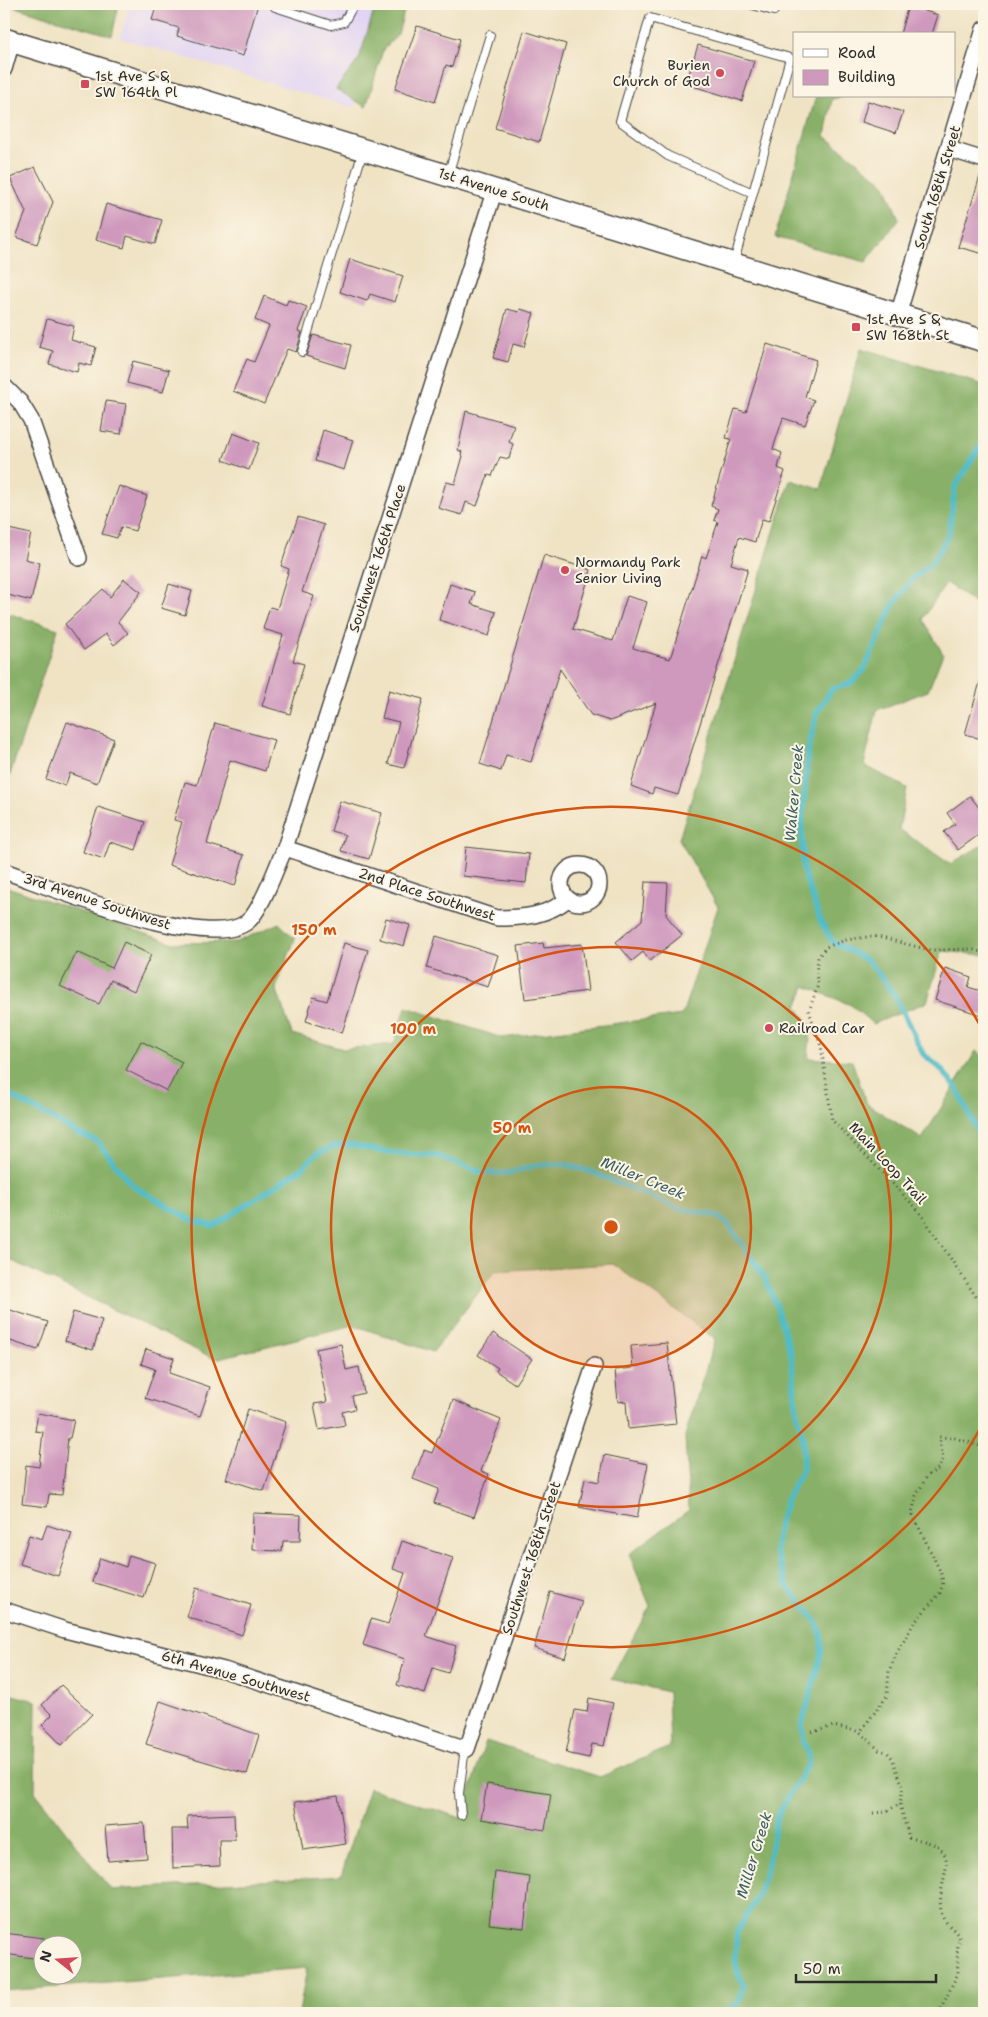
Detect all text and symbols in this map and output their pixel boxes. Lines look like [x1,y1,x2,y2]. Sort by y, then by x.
legend [793,32,956,98]
text: Road [838,43,876,63]
place label: Burien Church of God [613,56,710,90]
place label: 1st Ave S & SW 164th Pl [95,67,178,101]
marker: Burien Church of God [714,67,726,79]
text: Building [838,67,895,87]
marker: 1st Ave S & SW 164th Pl [79,78,91,90]
street label: South 168th Street [910,123,964,251]
street label: 1st Avenue South [436,163,552,215]
place label: 1st Ave S & SW 168th St [866,310,949,344]
marker: 1st Ave S & SW 168th St [850,321,862,333]
street label: Southwest 166th Place [344,481,410,635]
place label: Normandy Park Senior Living [575,553,681,587]
marker: Normandy Park Senior Living [559,564,571,576]
water label: Walker Creek [780,743,808,843]
street label: 2nd Place Southwest [356,863,498,925]
street label: 3rd Avenue Southwest [21,869,173,933]
text: 150 m [291,920,337,940]
text: 100 m [390,1019,436,1039]
place label: Railroad Car [779,1019,865,1037]
marker: Railroad Car [763,1022,775,1034]
text: 50 m [493,1118,532,1138]
street label: Main Loop Trail [845,1118,931,1208]
water label: Miller Creek [598,1152,689,1204]
centre of rings [602,1218,620,1236]
street label: Southwest 168th Street [498,1479,564,1637]
street label: 6th Avenue Southwest [160,1646,312,1706]
water label: Miller Creek [731,1809,777,1901]
north arrow [32,1934,82,1984]
text: N [35,1948,56,1964]
scale bar [796,1952,936,1984]
text: 50 m [803,1959,841,1979]

